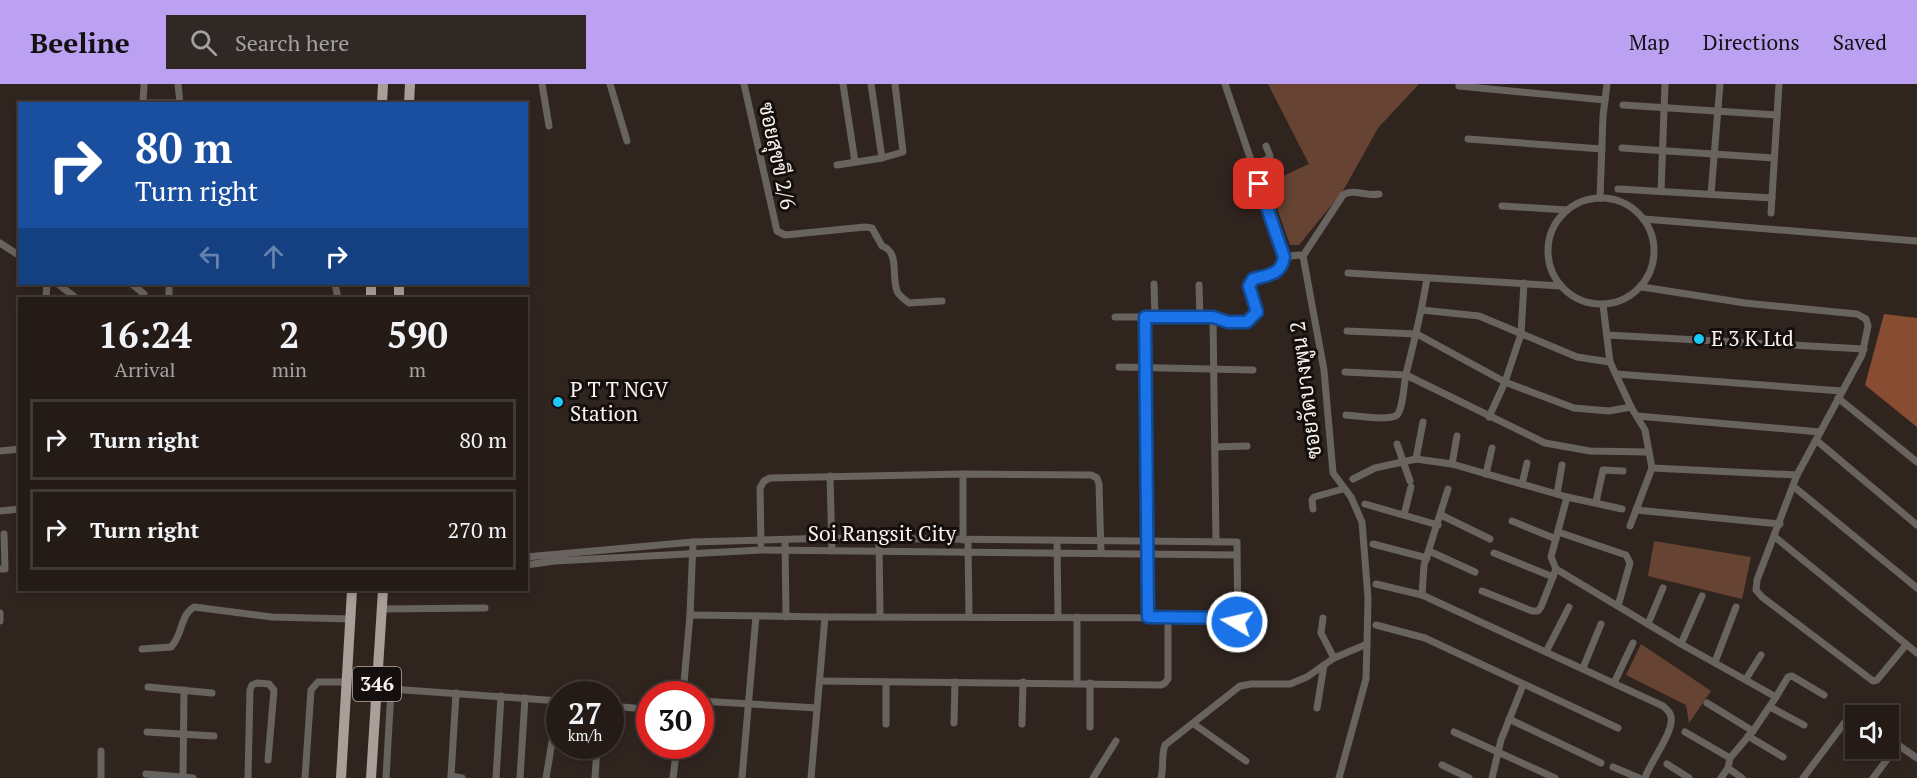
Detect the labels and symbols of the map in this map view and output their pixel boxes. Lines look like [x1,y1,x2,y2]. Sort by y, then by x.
street label: ซอยสุขขี 2/6 [752,100,803,212]
pin [1233,158,1284,209]
street label: ซอยวัดบางพูน 2 [1283,319,1329,461]
place label: E 3 K Ltd [1711,324,1794,352]
marker: E 3 K Ltd [1692,332,1706,346]
place label: P T T NGV Station [570,375,669,427]
marker: P T T NGV Station [551,395,565,409]
street label: Soi Rangsit City [808,519,957,547]
position arrow [1205,590,1269,654]
road number: 346 [353,667,401,701]
speed limit sign: 30 [636,681,714,759]

